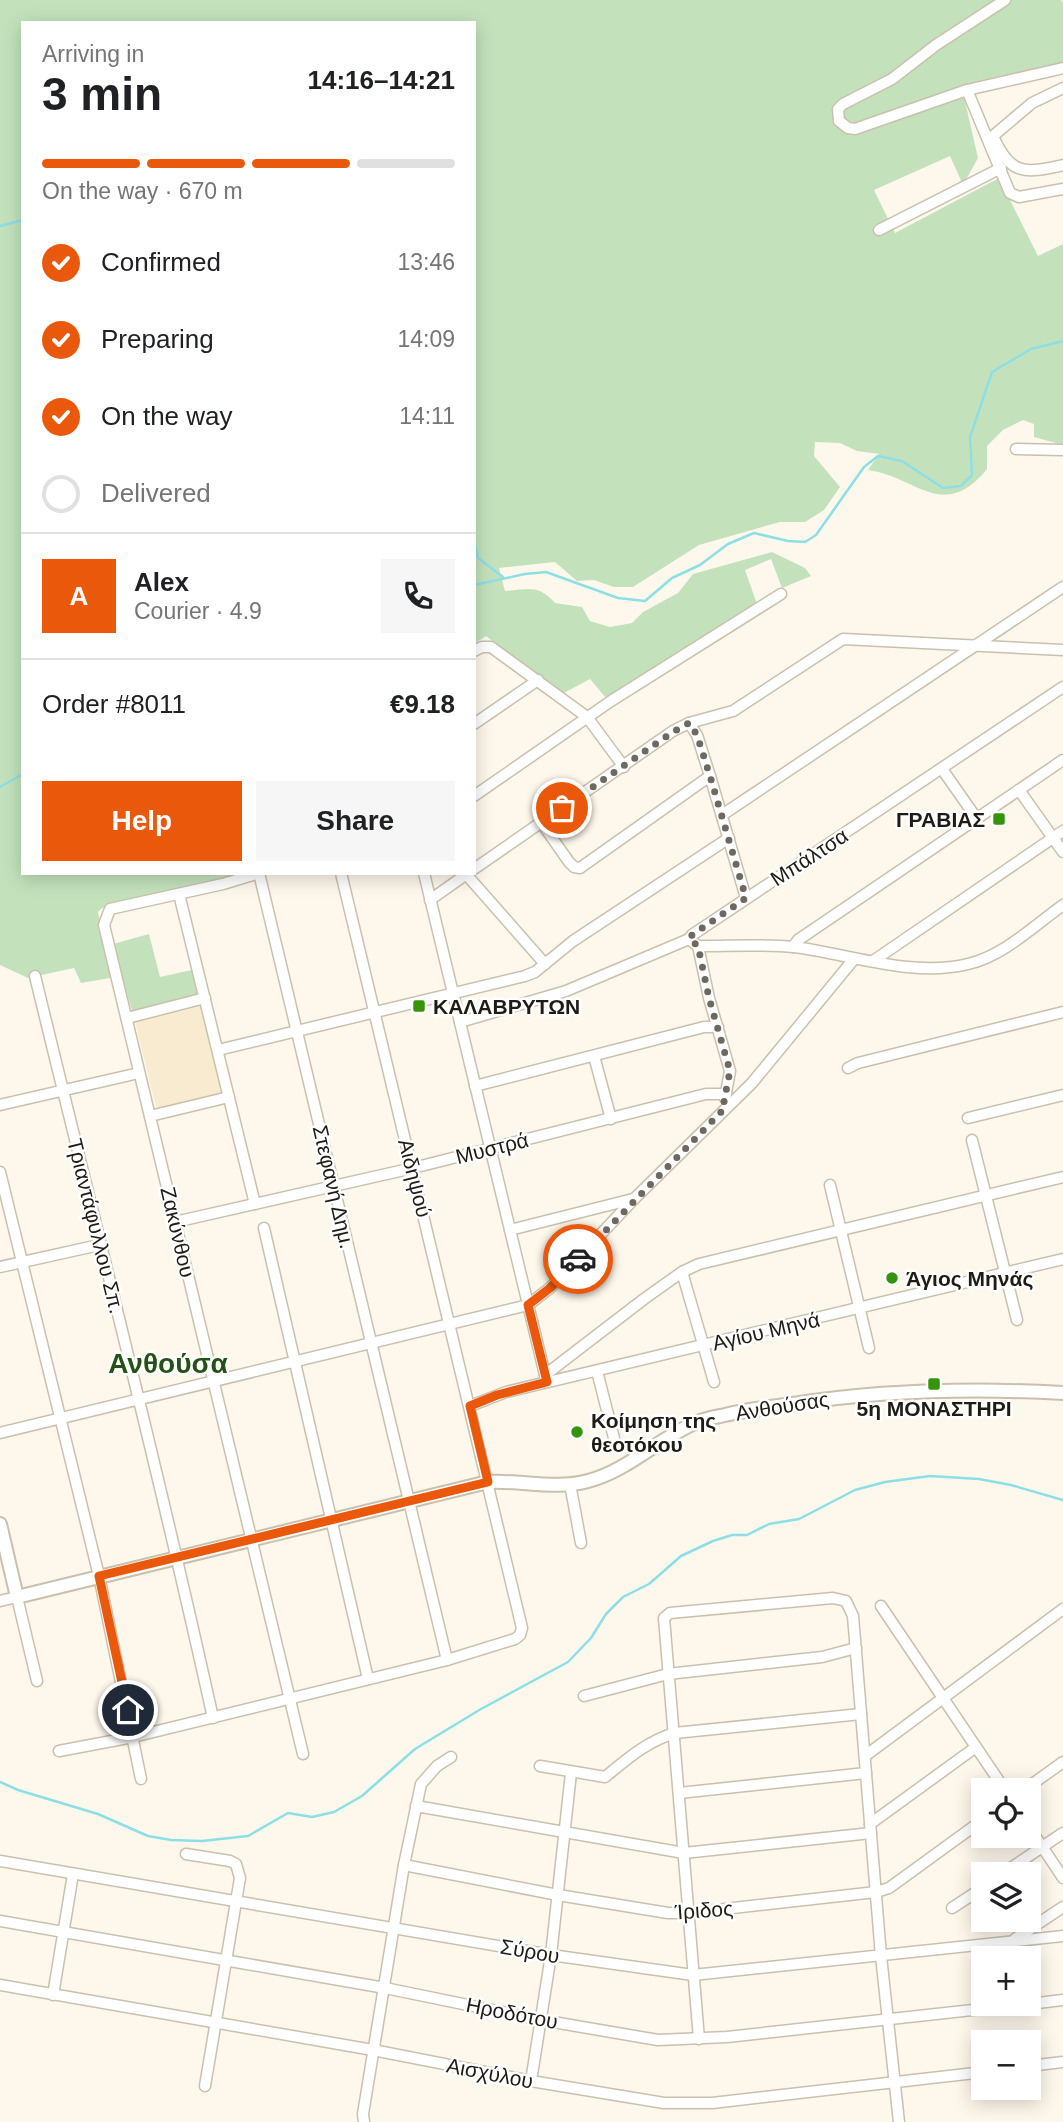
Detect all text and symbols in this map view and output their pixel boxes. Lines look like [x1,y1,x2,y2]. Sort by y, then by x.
text: Arriving in [42,41,144,67]
text: 14:16–14:21 [308,65,455,95]
text: 3 min [42,68,162,120]
text: On the way · 670 m [42,178,243,204]
icon: check [42,244,80,282]
text: Confirmed [101,247,221,277]
text: 13:46 [397,249,455,275]
icon: check [42,321,80,359]
text: Preparing [101,324,214,354]
text: 14:09 [397,326,455,352]
icon: check [42,398,80,436]
text: On the way [101,401,233,431]
text: 14:11 [399,403,455,429]
text: Delivered [101,478,211,508]
button: phone [381,559,455,633]
text: Alex [134,567,189,597]
text: A [70,581,88,611]
text: Courier · 4.9 [134,598,262,624]
text: Order #8011 [42,689,186,719]
text: €9.18 [390,689,455,719]
pin [532,778,592,838]
button: Help [42,781,242,861]
button: Share [256,781,455,861]
icon: bag [543,789,581,827]
place label: ΓΡΑΒΙΑΣ [896,808,985,831]
marker: ΓΡΑΒΙΑΣ [991,811,1007,827]
street label: Μπάλτσα [766,824,852,890]
place label: ΚΑΛΑΒΡΥΤΩΝ [433,995,580,1018]
marker: ΚΑΛΑΒΡΥΤΩΝ [411,998,427,1014]
street label: Στεφανή Δημ. [309,1123,359,1251]
street label: Μυστρά [453,1128,531,1168]
street label: Τριαντάφυλλου Σπ. [63,1136,129,1316]
street label: Αιδηψού [394,1136,436,1220]
street label: Ζακύνθου [156,1184,200,1280]
courier [543,1224,613,1294]
icon: car [559,1240,597,1278]
place label: Άγιος Μηνάς [906,1267,1033,1291]
marker: Άγιος Μηνάς [884,1270,900,1286]
street label: Αγίου Μηνά [710,1307,822,1355]
district label: Ανθούσα [108,1348,228,1379]
marker: 5η ΜΟΝΑΣΤΗΡΙ [926,1376,942,1392]
street label: Ανθούσας [734,1387,830,1425]
place label: 5η ΜΟΝΑΣΤΗΡΙ [857,1397,1011,1420]
place label: Κοίμηση της θεοτόκου [591,1409,716,1456]
marker: Κοίμηση της θεοτόκου [569,1424,585,1440]
pin [98,1680,158,1740]
icon: home [109,1691,147,1729]
map controls [971,1778,1041,2100]
button: locate [971,1778,1041,1848]
button: layers [971,1862,1041,1932]
street label: Ίριδος [673,1896,734,1924]
street label: Σύρου [499,1935,561,1967]
button: + [971,1946,1041,2016]
street label: Ηροδότου [464,1993,560,2033]
button: − [971,2030,1041,2100]
street label: Αισχύλου [445,2053,535,2093]

